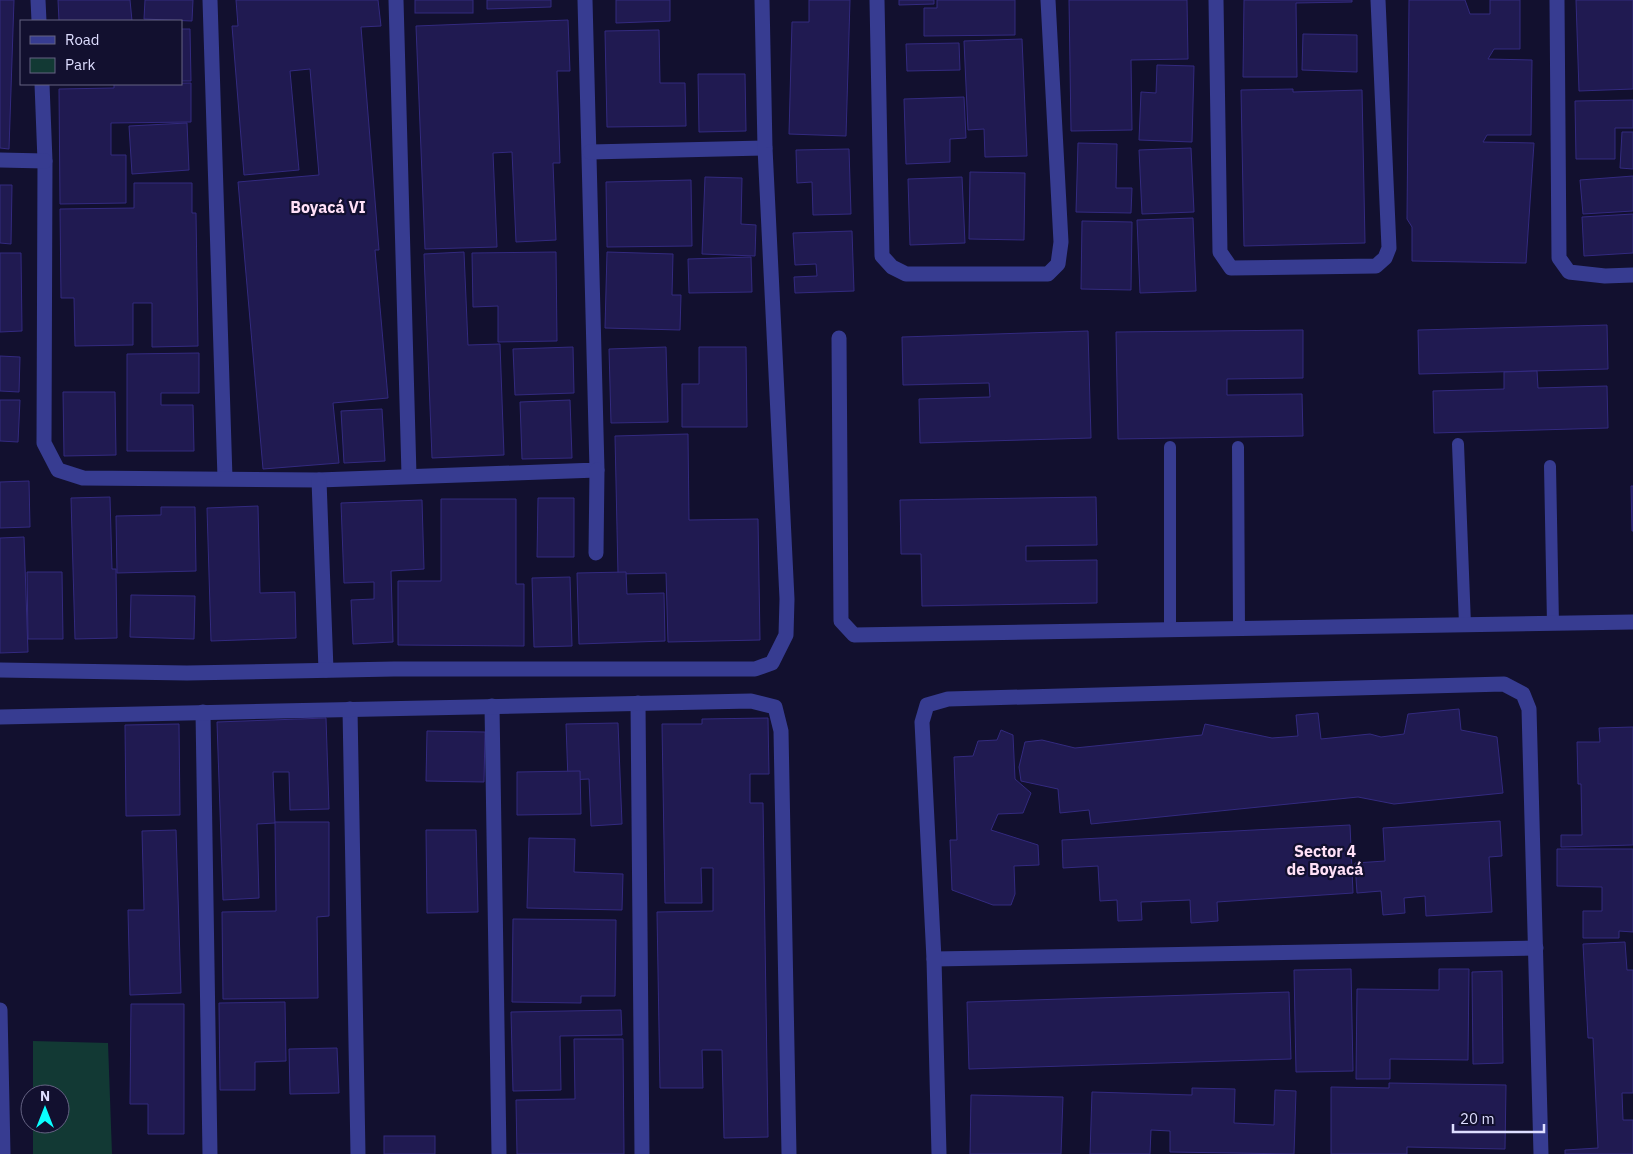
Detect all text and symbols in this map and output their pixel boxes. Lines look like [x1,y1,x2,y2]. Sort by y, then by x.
legend [20,20,182,85]
text: Road [65,30,100,49]
text: Park [65,55,95,74]
district label: Boyacá VI [290,197,366,217]
district label: Sector 4 de Boyacá [1287,841,1363,879]
north arrow [20,1084,70,1134]
text: N [40,1087,50,1105]
scale bar [1453,1102,1544,1134]
text: 20 m [1460,1109,1495,1128]

